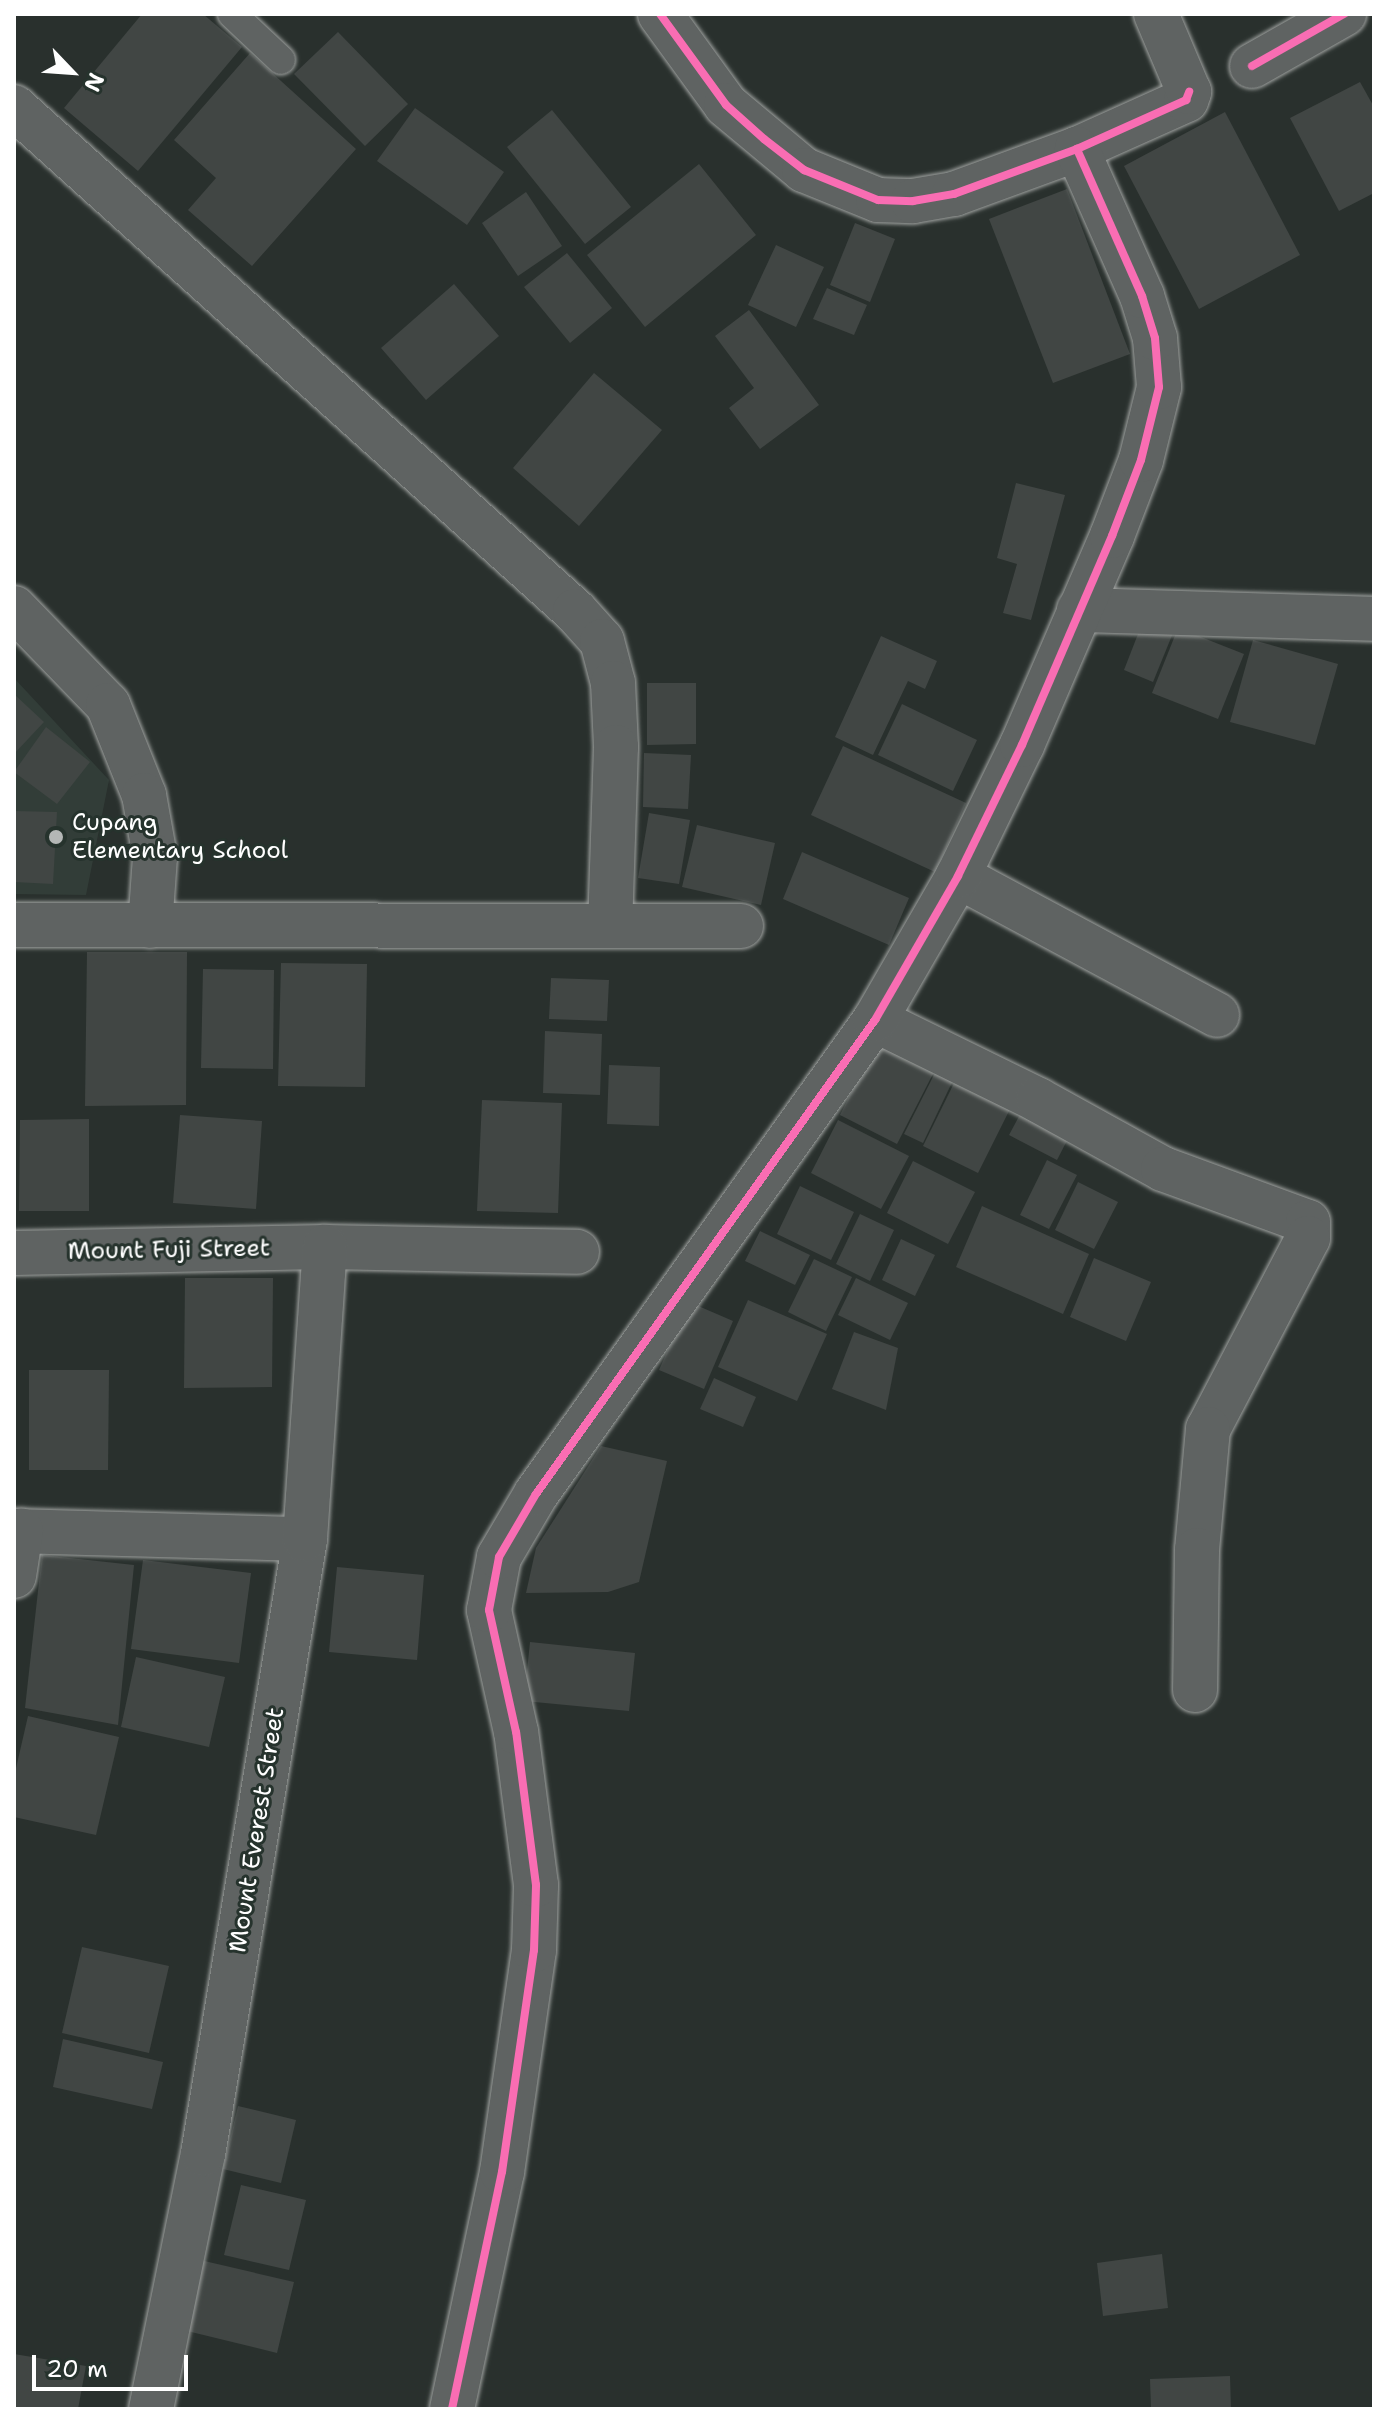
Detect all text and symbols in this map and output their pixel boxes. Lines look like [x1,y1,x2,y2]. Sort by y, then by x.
north arrow [32,32,112,112]
text: N [77,68,111,96]
place label: Cupang Elementary School [72,809,288,865]
marker: Cupang Elementary School [47,828,65,846]
street label: Mount Fuji Street [67,1234,271,1266]
street label: Mount Everest Street [223,1705,291,1955]
scale bar [36,2339,192,2389]
text: 20 m [46,2353,108,2385]

